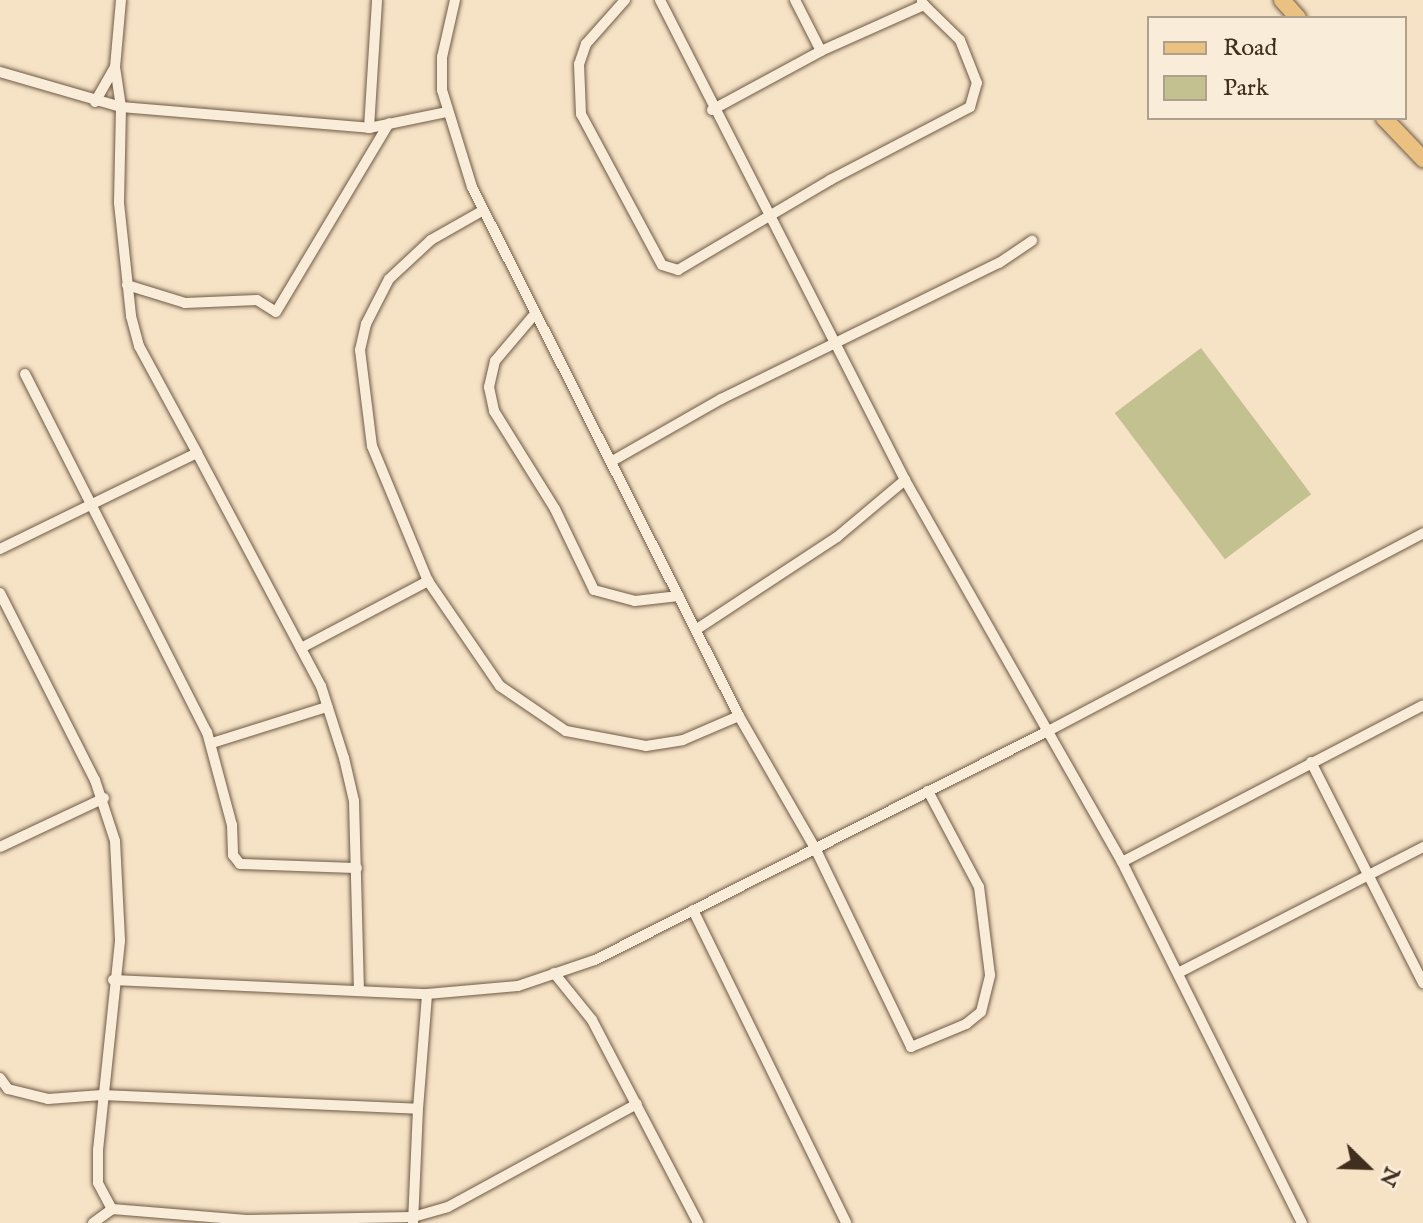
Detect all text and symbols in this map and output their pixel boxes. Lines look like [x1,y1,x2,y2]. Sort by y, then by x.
legend [1147,16,1407,120]
text: Road [1223,33,1277,64]
text: Park [1223,73,1269,104]
north arrow [1327,1127,1407,1207]
text: N [1372,1162,1406,1191]

